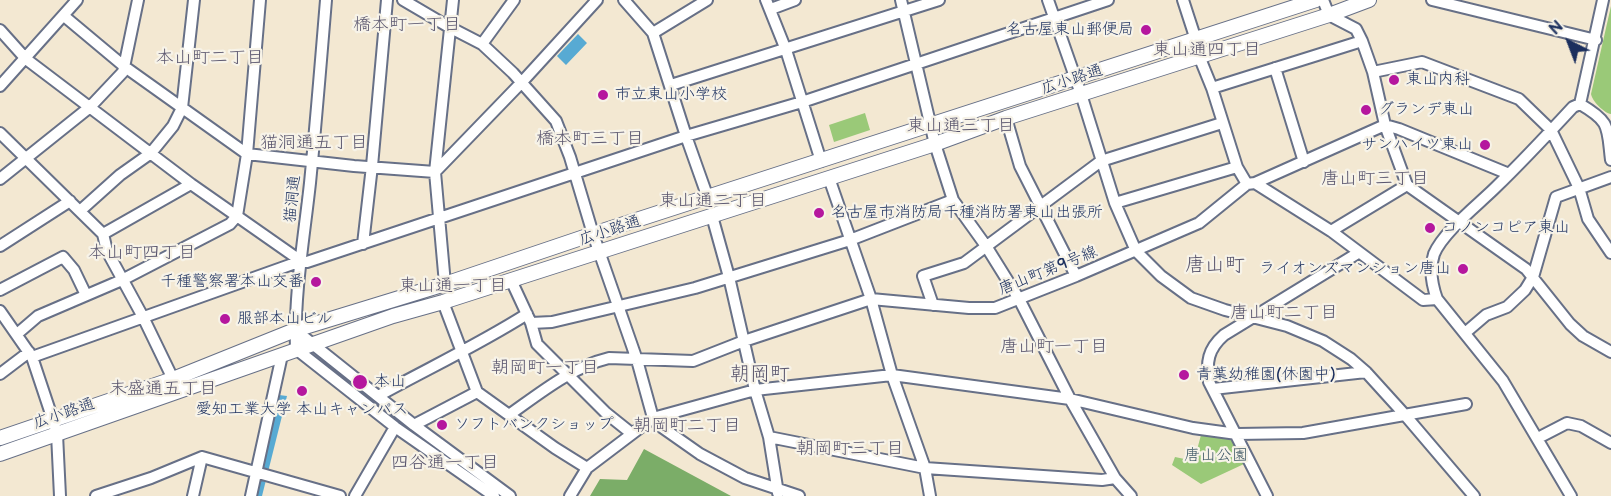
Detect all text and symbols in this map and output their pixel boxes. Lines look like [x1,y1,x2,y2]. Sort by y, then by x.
north arrow [1539,12,1599,72]
district label: 橋本町一丁目 [353,14,461,36]
text: N [1546,17,1567,39]
place label: 名古屋東山郵便局 [1006,20,1134,40]
marker: 名古屋東山郵便局 [1139,23,1153,37]
district label: 東山通四丁目 [1153,39,1261,61]
district label: 本山町二丁目 [156,47,264,69]
street label: 広小路通 [1039,61,1105,99]
place label: 東山内科 [1406,70,1470,90]
marker: 東山内科 [1387,73,1401,87]
place label: 市立東山小学校 [615,85,727,105]
marker: 市立東山小学校 [596,88,610,102]
place label: グランデ東山 [1378,100,1474,120]
marker: グランデ東山 [1359,103,1373,117]
district label: 東山通三丁目 [907,115,1015,137]
district label: 橋本町三丁目 [536,128,644,150]
district label: 猫洞通五丁目 [260,132,368,154]
place label: サンハイツ東山 [1361,135,1473,155]
marker: サンハイツ東山 [1478,138,1492,152]
district label: 唐山町三丁目 [1321,168,1429,190]
street label: 猫洞通 [281,174,305,224]
district label: 東山通二丁目 [659,190,767,212]
place label: 名古屋市消防局千種消防署東山出張所 [831,203,1103,223]
marker: 名古屋市消防局千種消防署東山出張所 [812,206,826,220]
street label: 広小路通 [577,212,643,250]
place label: コノンコピア東山 [1442,218,1570,238]
marker: コノンコピア東山 [1423,221,1437,235]
district label: 本山町四丁目 [88,242,196,264]
street label: 唐山町第9号線 [996,242,1100,300]
district label: 唐山町 [1185,254,1245,278]
place label: ライオンズマンション唐山 [1259,259,1451,279]
marker: ライオンズマンション唐山 [1456,262,1470,276]
place label: 千種警察署本山交番 [160,272,304,292]
marker: 千種警察署本山交番 [309,275,323,289]
district label: 東山通一丁目 [399,275,507,297]
district label: 唐山町二丁目 [1230,302,1338,324]
place label: 服部本山ビル [237,309,333,329]
marker: 服部本山ビル [218,312,232,326]
district label: 唐山町一丁目 [1000,336,1108,358]
district label: 朝岡町一丁目 [491,357,599,379]
district label: 朝岡町 [730,363,790,387]
place label: 青葉幼稚園(休園中) [1196,365,1336,385]
marker: 青葉幼稚園(休園中) [1177,368,1191,382]
place label: 本山 [374,372,406,392]
marker: 本山 [351,373,369,391]
district label: 末盛通五丁目 [109,378,217,400]
marker: 愛知工業大学 本山キャンパス [295,384,309,398]
street label: 広小路通 [31,395,97,433]
place label: 愛知工業大学 本山キャンパス [196,400,408,420]
place label: ソフトバンクショップ [454,415,614,435]
district label: 朝岡町二丁目 [633,415,741,437]
marker: ソフトバンクショップ [435,418,449,432]
district label: 朝岡町三丁目 [796,438,904,460]
park label: 唐山公園 [1184,446,1248,466]
district label: 四谷通一丁目 [391,452,499,474]

